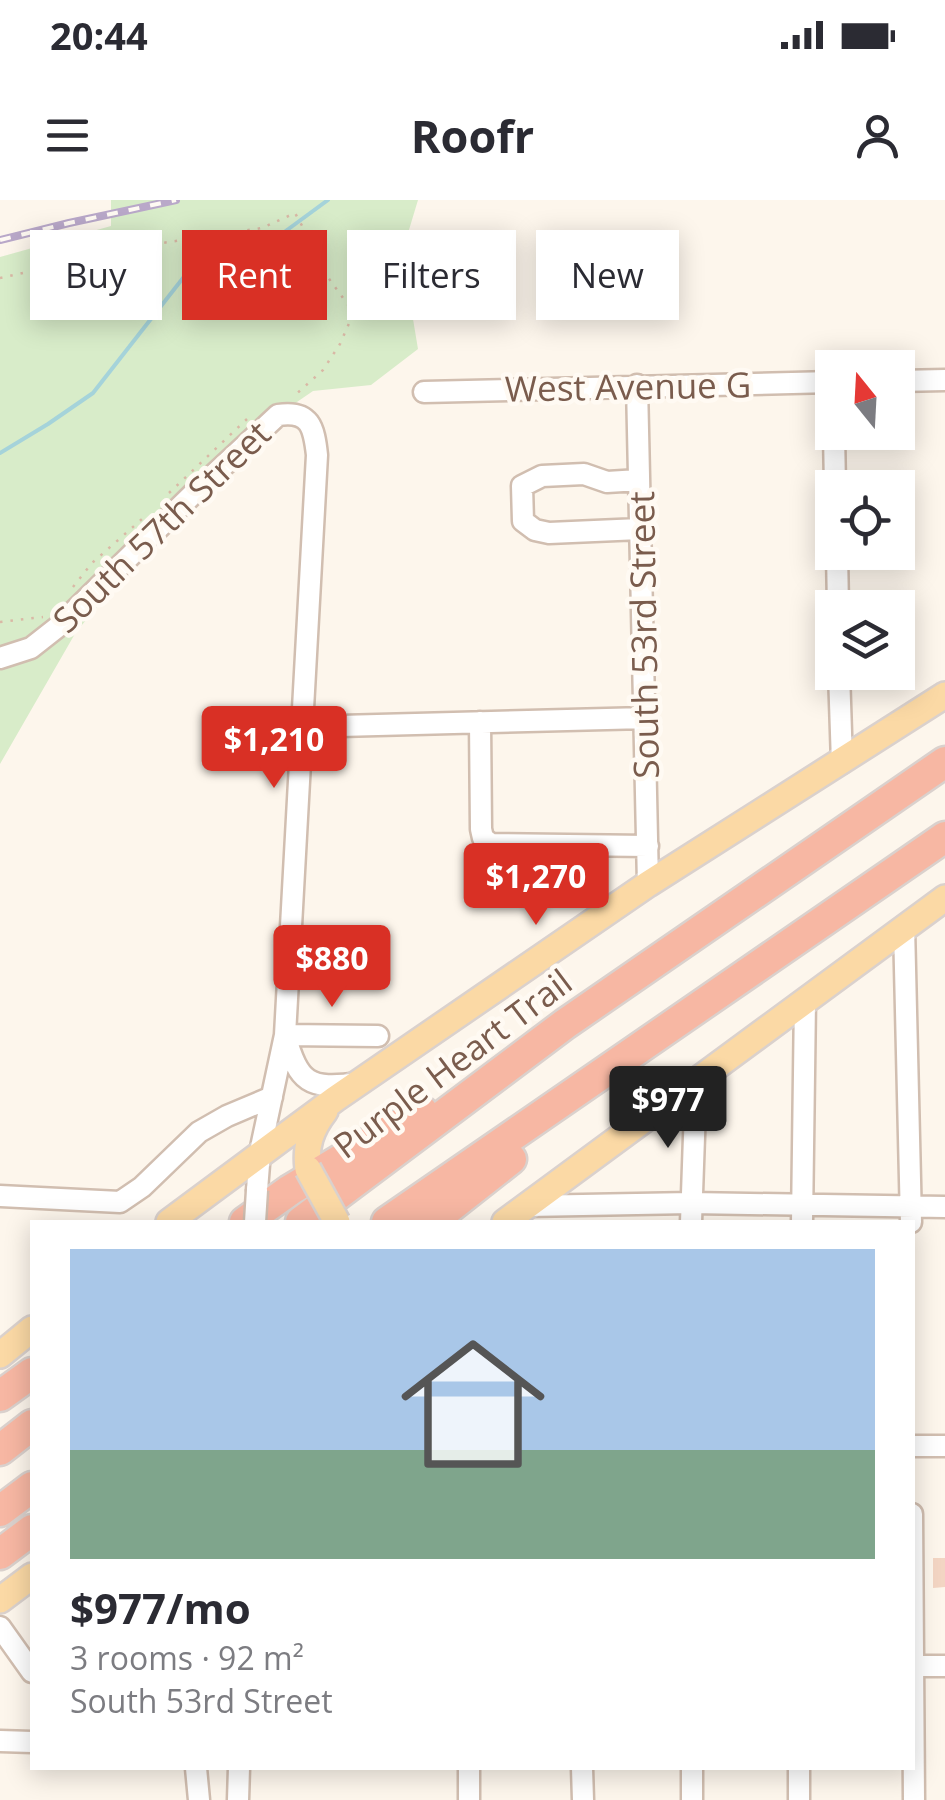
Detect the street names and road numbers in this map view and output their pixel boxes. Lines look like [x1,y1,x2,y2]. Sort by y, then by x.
street label: West Avenue G [504,360,752,412]
street label: South 57th Street [42,410,280,642]
street label: South 53rd Street [617,491,669,779]
street label: Purple Heart Trail [323,958,581,1168]

